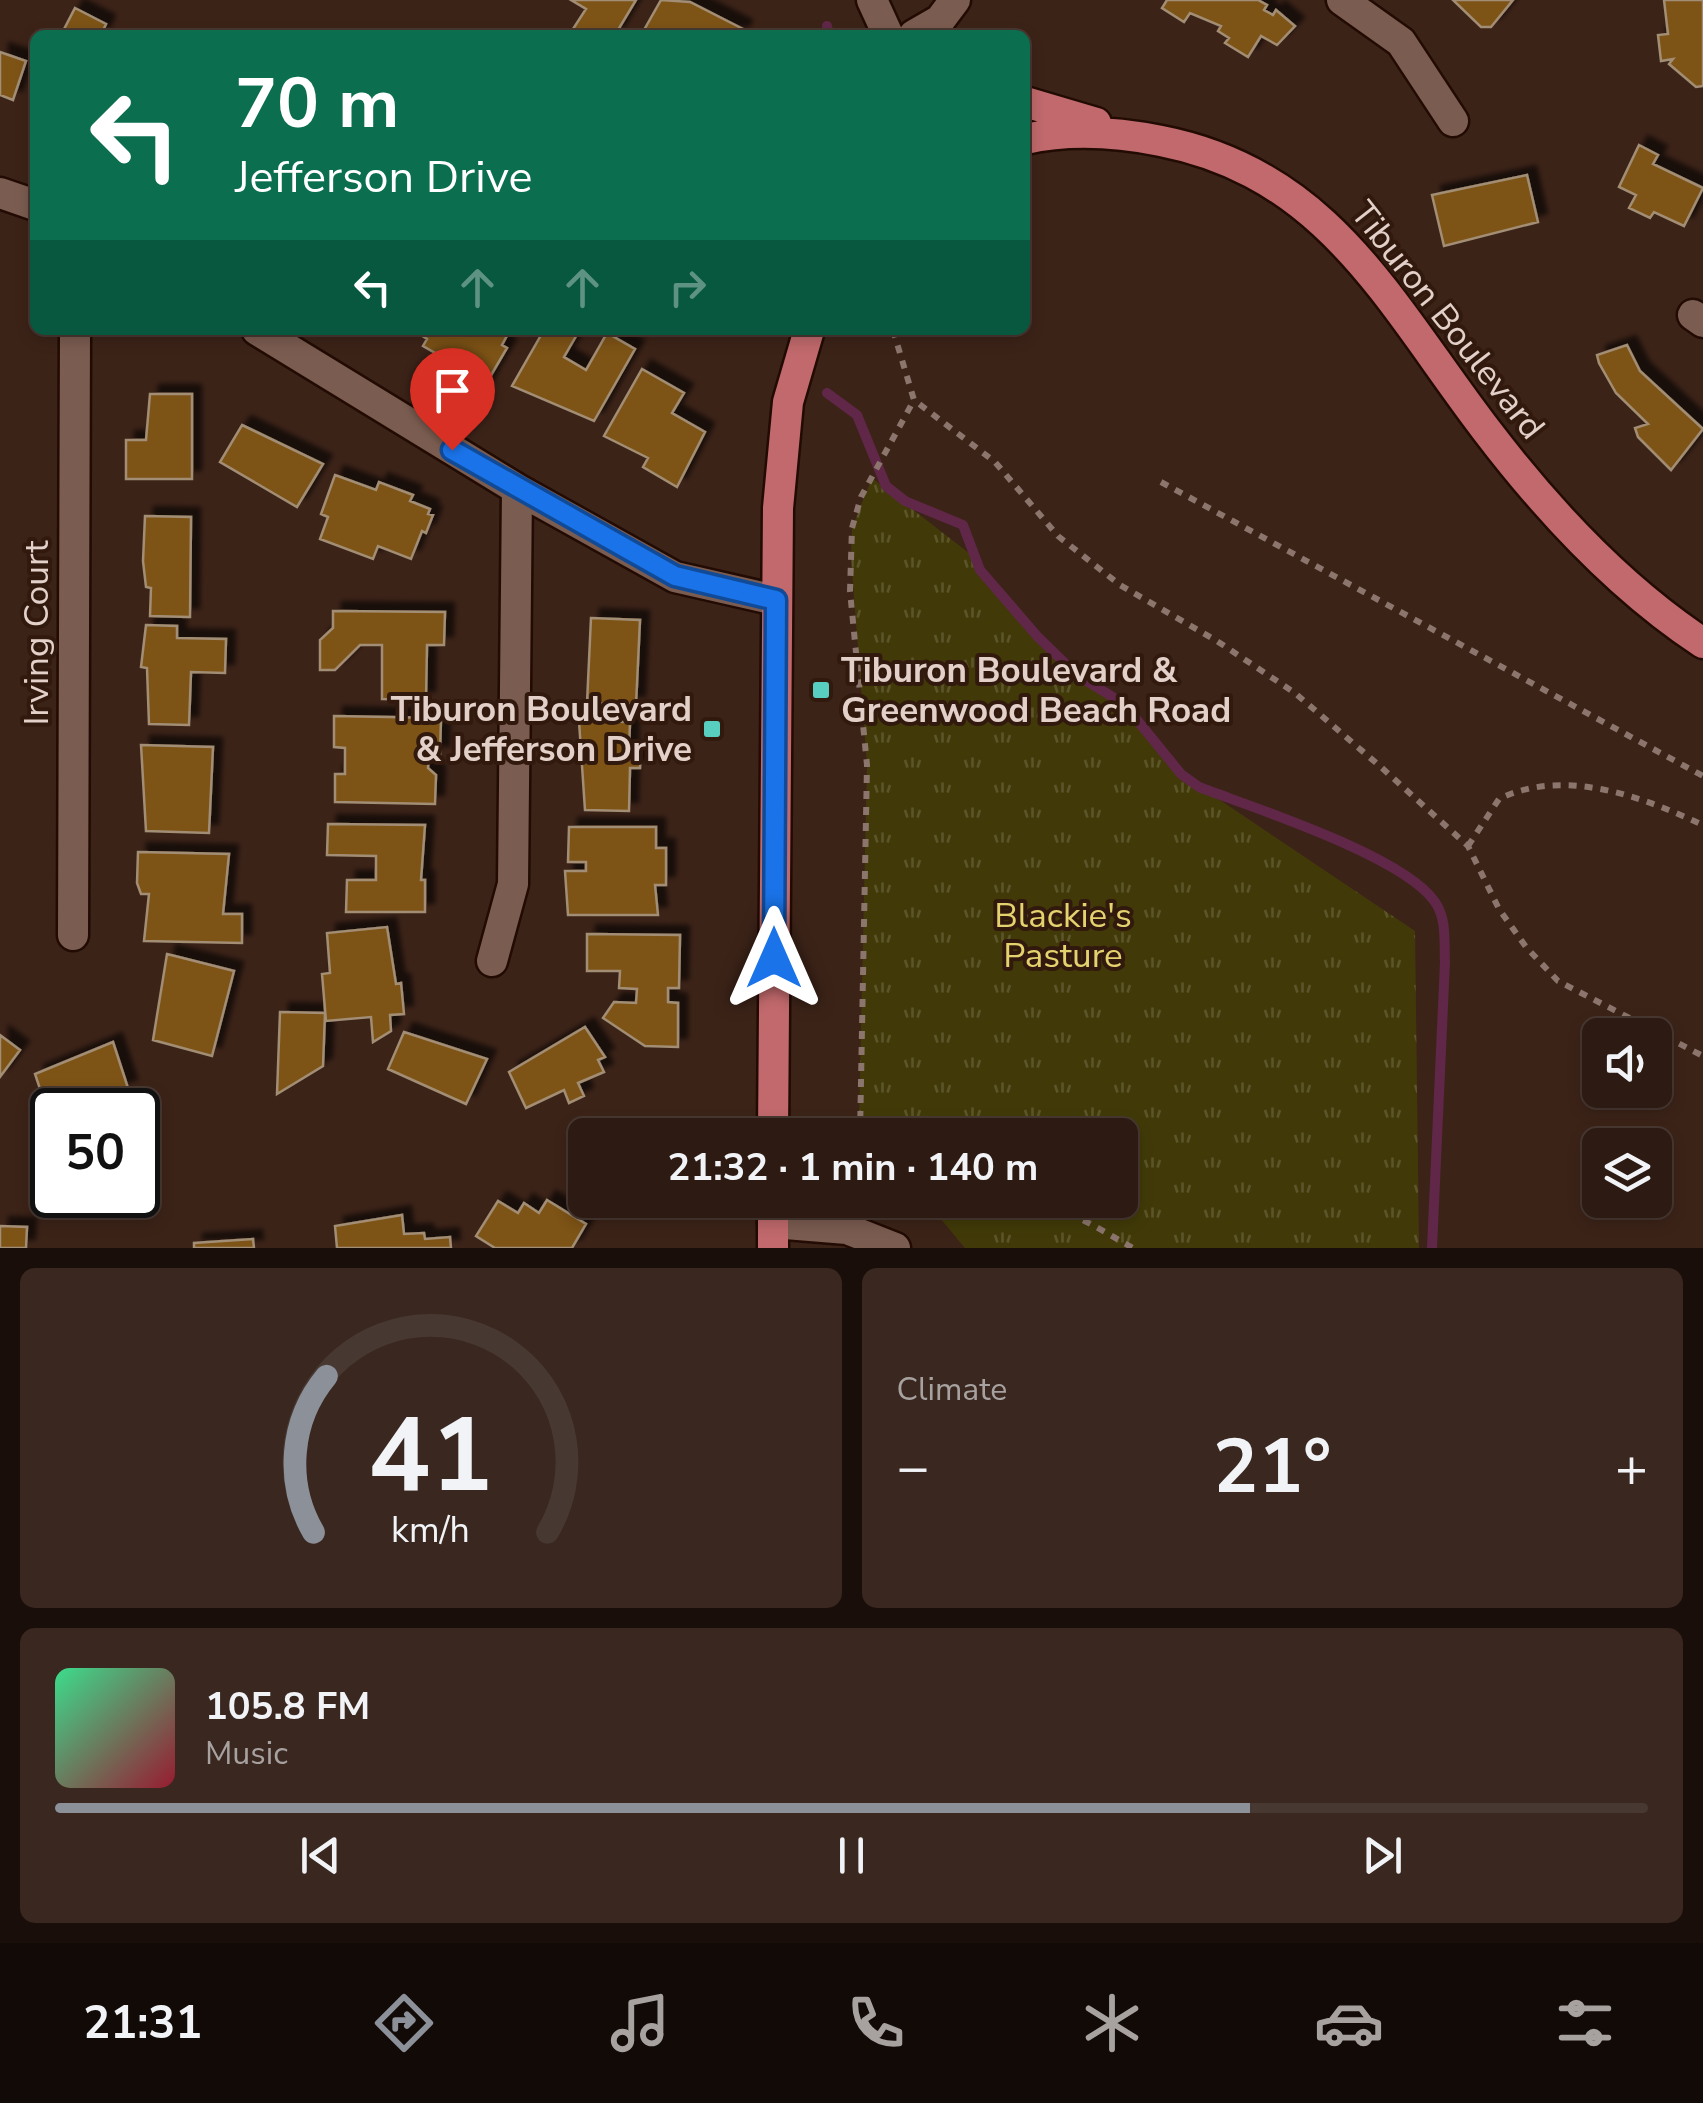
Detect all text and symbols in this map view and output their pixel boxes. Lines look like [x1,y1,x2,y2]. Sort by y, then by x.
text: 70 m [235,56,399,152]
icon: left [70,70,200,200]
text: Jefferson Drive [235,147,532,208]
street label: Tiburon Boulevard [1340,192,1555,449]
icon: left [345,260,400,315]
icon: ahead [450,260,505,315]
icon: ahead [555,260,610,315]
icon: right [660,260,715,315]
pin [410,348,495,451]
icon: arrive [425,363,480,418]
street label: Irving Court [13,540,60,726]
place label: Tiburon Boulevard & Greenwood Beach Road [841,647,1231,734]
marker: Tiburon Boulevard & Greenwood Beach Road [810,679,832,701]
place label: Tiburon Boulevard & Jefferson Drive [391,686,692,773]
marker: Tiburon Boulevard & Jefferson Drive [701,718,723,740]
park label: Blackie's Pasture [994,892,1132,979]
position arrow [722,906,826,1010]
map controls [1582,1018,1672,1218]
button: sound [1582,1018,1672,1108]
speed limit sign: 50 [30,1088,160,1218]
button: layers [1582,1128,1672,1218]
text: 21:32 · 1 min · 140 m [668,1142,1038,1193]
text: Climate [897,1368,1007,1411]
text: 41 [368,1385,493,1527]
text: 21° [1213,1416,1331,1518]
text: − [897,1430,930,1505]
text: + [1615,1430,1648,1505]
text: km/h [391,1506,470,1555]
text: 105.8 FM [205,1681,370,1732]
text: Music [205,1732,288,1775]
icon: previous [293,1828,348,1883]
icon: pause [824,1828,879,1883]
icon: next [1355,1828,1410,1883]
icon: directions [369,1988,439,2058]
icon: music [605,1988,675,2058]
icon: phone [841,1988,911,2058]
icon: climate [1077,1988,1147,2058]
icon: car [1314,1988,1384,2058]
icon: filters [1550,1988,1620,2058]
text: 21:31 [83,1993,202,2054]

